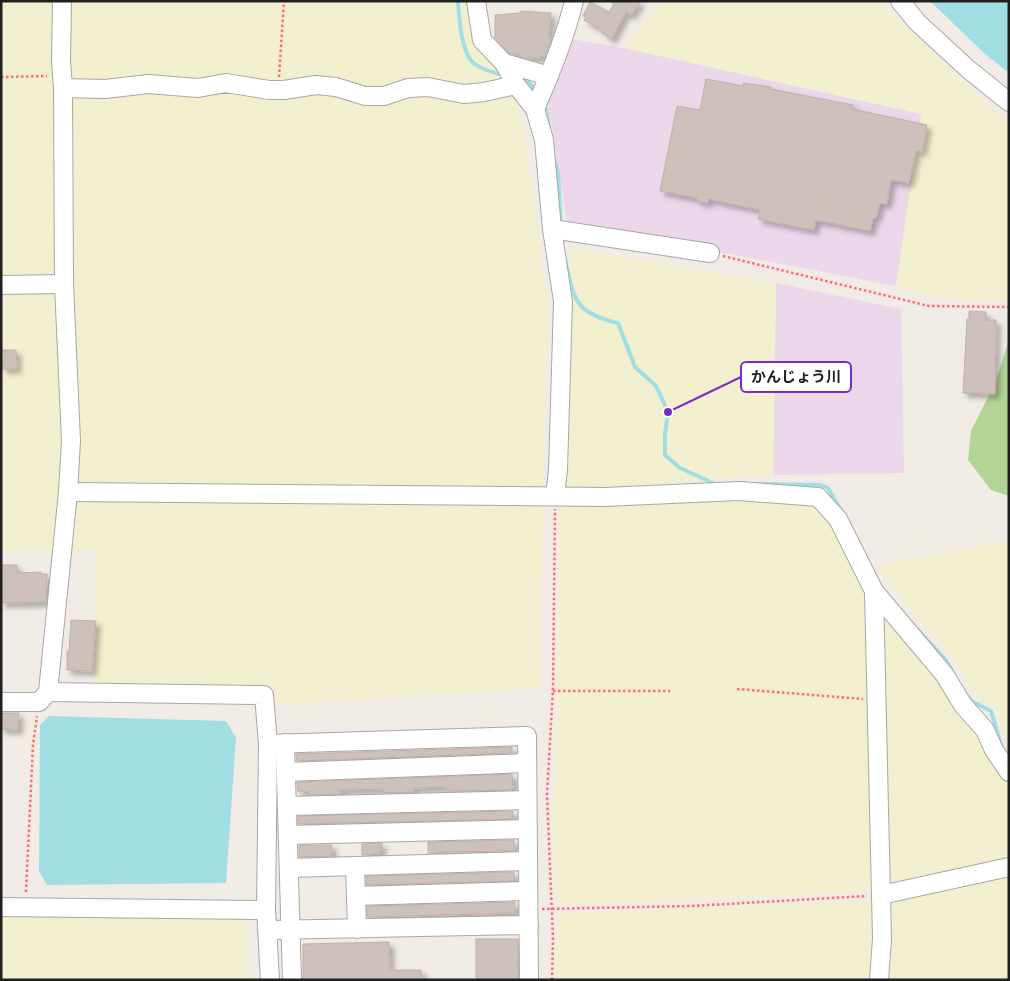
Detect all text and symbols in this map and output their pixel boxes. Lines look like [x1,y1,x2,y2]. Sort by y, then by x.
callout: かんじょう川 [741,362,851,392]
text: かんじょう川 [751,368,841,386]

